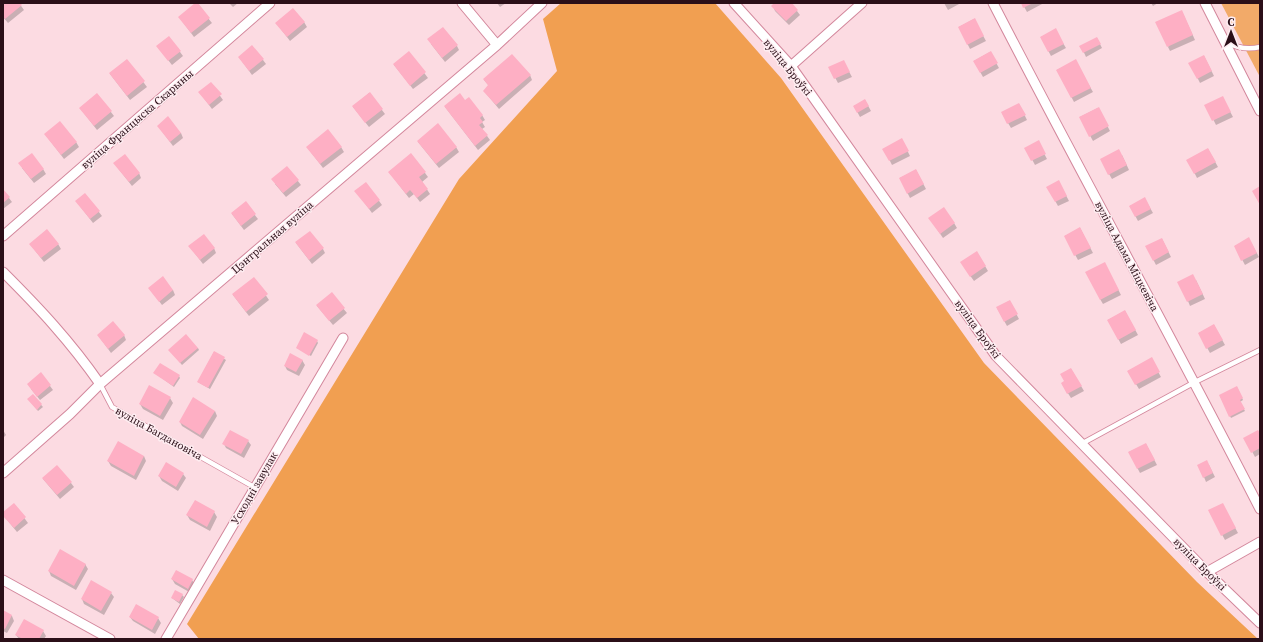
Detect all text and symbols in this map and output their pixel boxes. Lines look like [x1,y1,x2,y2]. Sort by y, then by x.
north arrow [1211,12,1251,52]
text: С [1228,15,1235,30]
street label: вуліца Броўкі [760,36,815,99]
street label: вуліца Францыска Скарыны [78,66,197,173]
street label: Цэнтральная вуліца [228,197,317,277]
street label: вуліца Адама Міцкевіча [1091,198,1162,314]
street label: вуліца Броўкі [951,297,1004,362]
street label: вуліца Багдановіча [112,403,205,464]
street label: Усходні завулак [228,449,281,527]
street label: вуліца Броўкі [1170,535,1229,594]

